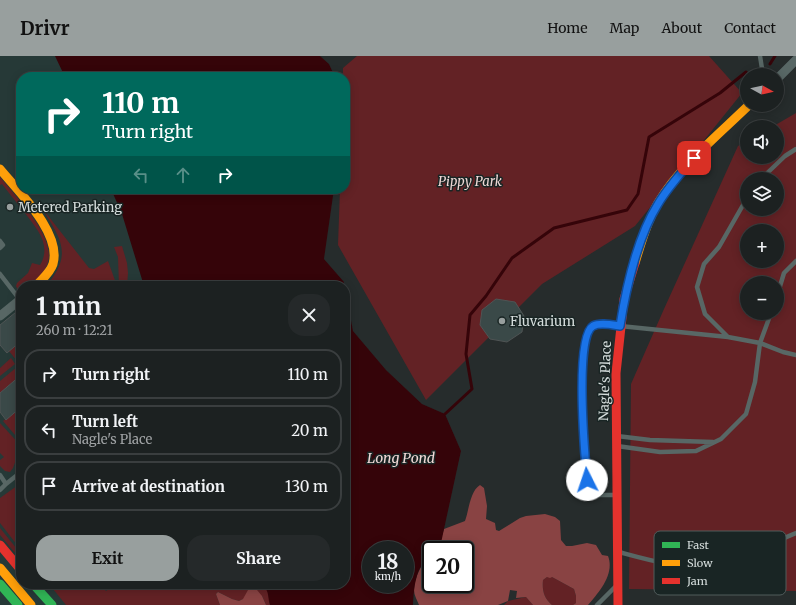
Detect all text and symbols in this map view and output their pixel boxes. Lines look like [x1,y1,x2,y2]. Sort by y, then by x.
text: Drivr [20,16,70,40]
text: Home [547,19,588,37]
text: Map [610,19,639,37]
text: About [661,19,702,37]
text: Contact [724,19,776,37]
north arrow [740,68,784,112]
map controls [740,68,784,320]
text: 110 m [102,85,179,121]
icon: right [36,88,88,140]
text: Turn right [102,120,193,143]
button: sound [740,120,784,164]
pin [677,141,711,175]
icon: arrive [683,147,705,169]
icon: left [130,164,152,186]
icon: ahead [172,164,194,186]
icon: right [214,164,236,186]
button: layers [740,172,784,216]
park label: Pippy Park [438,173,502,190]
place label: Metered Parking [18,199,122,216]
marker: Metered Parking [5,202,15,212]
button: + [740,224,784,268]
button: − [740,276,784,320]
text: 1 min [36,291,101,322]
button: close [288,294,330,336]
place label: Fluvarium [510,313,575,330]
marker: Fluvarium [497,316,507,326]
text: 260 m · 12:21 [36,322,113,339]
street label: Nagle's Place [595,340,615,421]
icon: right [38,363,60,385]
text: Turn right [72,365,150,384]
text: 110 m [287,365,328,384]
text: Turn left [72,412,138,431]
icon: left [38,419,60,441]
text: 20 m [291,421,328,440]
text: Nagle's Place [72,431,152,448]
water label: Long Pond [367,449,435,467]
position arrow [566,459,608,501]
icon: arrive [38,475,60,497]
text: Arrive at destination [72,477,225,496]
text: 130 m [285,477,328,496]
legend [654,531,786,595]
button: Exit [36,535,179,581]
button: Share [187,535,330,581]
text: Fast [687,538,710,552]
speed limit sign: 20 [422,541,474,593]
text: 18 [377,549,399,574]
text: Slow [687,556,713,570]
text: km/h [375,570,401,583]
text: Jam [686,574,708,588]

